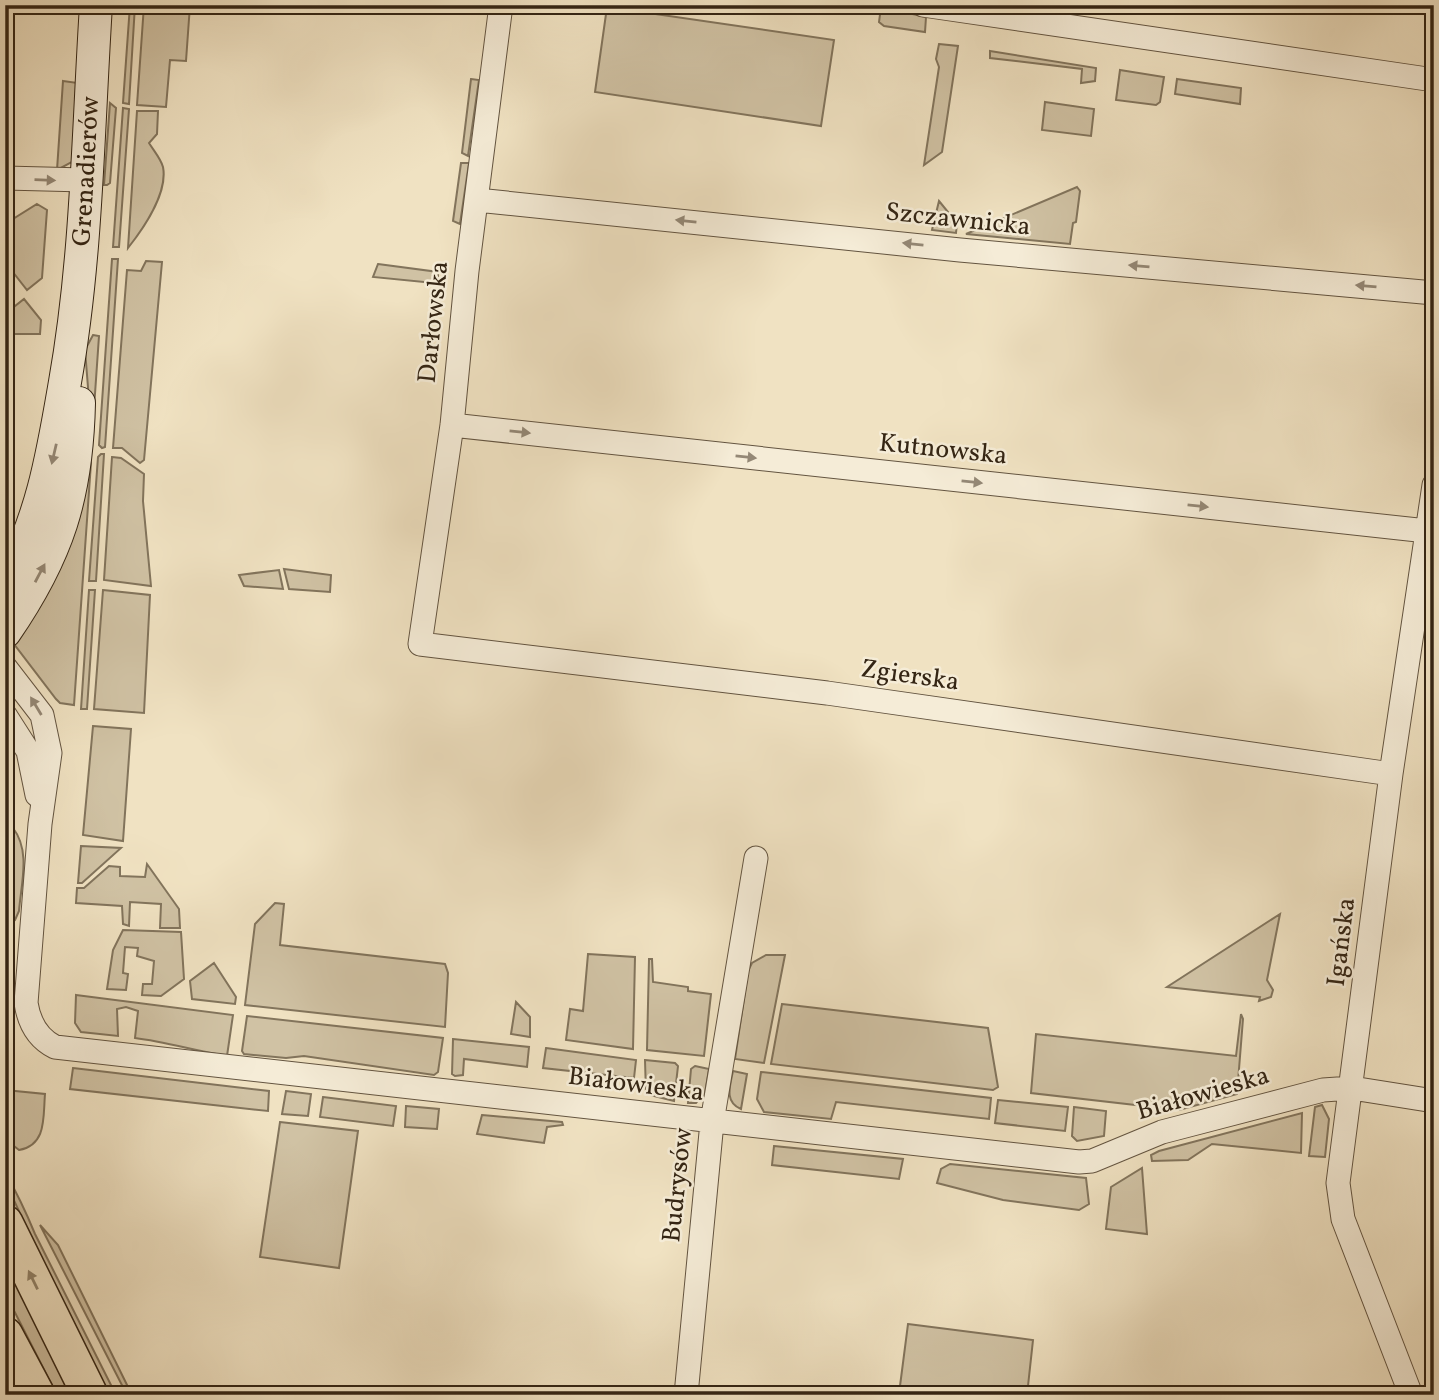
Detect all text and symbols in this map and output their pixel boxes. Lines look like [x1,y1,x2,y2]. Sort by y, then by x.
street label: Grenadierów [64,95,109,248]
one-way arrow [34,175,56,186]
street label: Szczawnicka [884,194,1032,246]
one-way arrow [675,215,697,226]
one-way arrow [902,238,924,249]
street label: Darłowska [410,259,458,385]
one-way arrow [1128,260,1150,271]
one-way arrow [1355,281,1377,292]
street label: Kutnowska [877,425,1009,475]
one-way arrow [509,427,531,438]
one-way arrow [48,443,59,465]
one-way arrow [735,452,757,463]
one-way arrow [961,476,983,487]
one-way arrow [1187,501,1209,512]
one-way arrow [34,564,46,583]
street label: Zgierska [858,651,962,701]
one-way arrow [30,697,42,716]
street label: Igańska [1319,896,1365,988]
street label: Białowieska [1132,1058,1274,1130]
street label: Białowieska [566,1059,706,1111]
street label: Budrysów [654,1126,702,1244]
one-way arrow [27,1270,38,1290]

